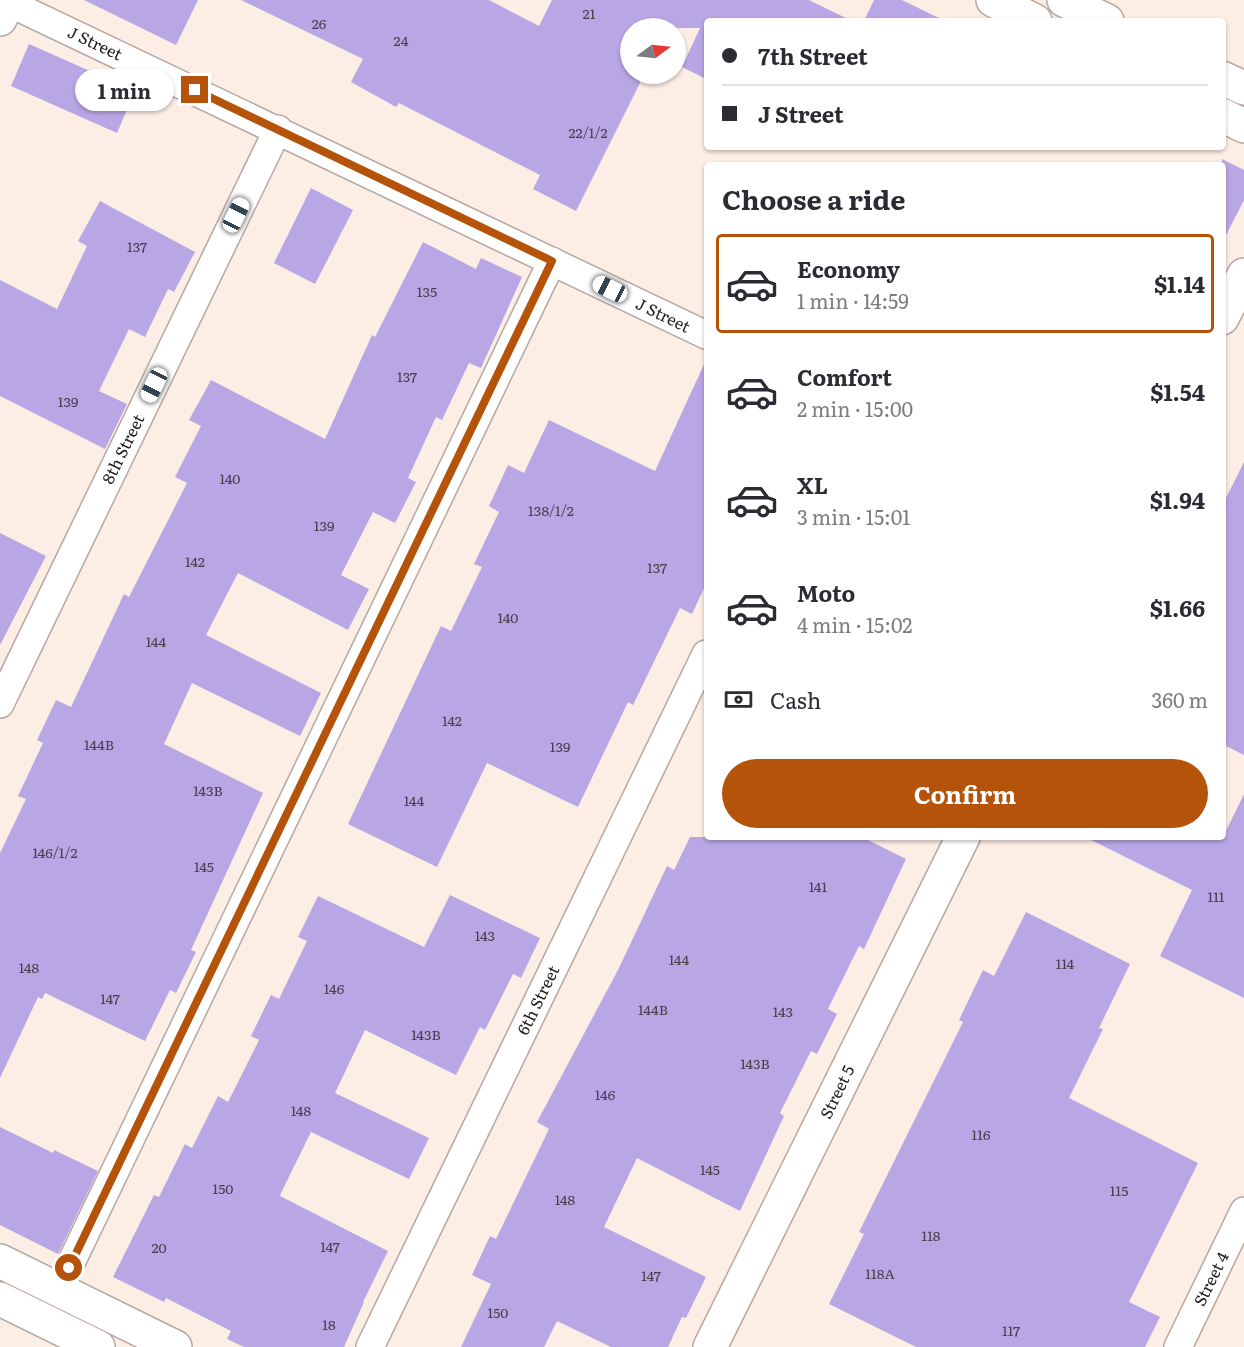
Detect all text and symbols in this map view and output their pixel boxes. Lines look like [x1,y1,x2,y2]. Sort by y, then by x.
house number: 21 [583,3,596,23]
house number: 26 [312,13,327,33]
north arrow [620,18,686,84]
map controls [620,18,686,84]
street label: J Street [64,19,127,65]
house number: 24 [394,30,409,50]
text: 7th Street [758,39,868,72]
callout: 1 min [75,69,174,111]
text: 1 min [98,75,151,105]
route end [181,76,208,103]
text: J Street [758,97,844,130]
house number: 22/1/2 [569,122,607,142]
text: Choose a ride [722,178,905,218]
car [220,195,252,235]
house number: 137 [127,236,147,256]
text: Economy [797,252,900,285]
icon: car [725,257,779,311]
text: $1.14 [1154,267,1205,300]
car [590,273,630,305]
house number: 135 [417,281,437,301]
text: 1 min · 14:59 [797,285,909,315]
street label: J Street [632,291,695,338]
text: Comfort [797,360,892,393]
car [138,365,170,405]
icon: car [725,365,779,419]
house number: 137 [397,366,417,386]
text: $1.54 [1150,375,1205,408]
house number: 139 [58,391,78,411]
text: 2 min · 15:00 [797,393,913,423]
street label: 8th Street [95,409,150,487]
house number: 140 [220,468,240,488]
text: XL [797,468,828,501]
icon: car [725,473,779,527]
text: $1.94 [1150,483,1205,516]
house number: 138/1/2 [528,500,574,520]
text: 3 min · 15:01 [797,501,910,531]
house number: 139 [314,515,334,535]
house number: 142 [185,551,205,571]
house number: 137 [647,557,667,577]
text: Moto [797,576,855,609]
icon: car [725,581,779,635]
text: $1.66 [1150,591,1205,624]
house number: 140 [498,607,518,627]
text: 4 min · 15:02 [797,609,912,639]
house number: 144 [146,631,167,651]
icon: cash [722,683,755,716]
text: Cash [770,683,821,716]
text: 360 m [1151,684,1208,714]
house number: 142 [442,710,462,730]
house number: 144B [84,734,114,754]
house number: 139 [550,736,570,756]
button: Confirm [722,759,1208,828]
house number: 143B [193,780,223,800]
house number: 144 [404,790,425,810]
house number: 146/1/2 [32,842,78,862]
house number: 145 [194,856,214,876]
house number: 141 [809,876,828,896]
house number: 111 [1207,886,1225,906]
house number: 143 [475,925,495,945]
house number: 144 [669,949,690,969]
house number: 114 [1056,953,1075,973]
house number: 148 [19,957,40,977]
street label: 6th Street [510,960,564,1038]
house number: 146 [324,978,345,998]
house number: 147 [100,988,120,1008]
house number: 144B [638,999,668,1019]
house number: 143 [773,1001,793,1021]
house number: 143B [411,1024,441,1044]
house number: 143B [740,1053,770,1073]
street label: Street 5 [813,1061,859,1122]
house number: 146 [595,1084,616,1104]
house number: 148 [291,1100,312,1120]
house number: 116 [972,1124,991,1144]
house number: 145 [700,1159,720,1179]
house number: 150 [213,1178,233,1198]
house number: 115 [1110,1180,1128,1200]
house number: 148 [555,1189,576,1209]
house number: 118 [921,1225,941,1245]
house number: 147 [320,1236,340,1256]
house number: 20 [151,1237,167,1257]
street label: Street 4 [1187,1247,1234,1310]
route start [55,1254,82,1281]
house number: 118A [865,1263,895,1283]
house number: 147 [641,1265,661,1285]
house number: 150 [488,1302,508,1322]
house number: 18 [322,1314,336,1334]
house number: 117 [1002,1320,1020,1340]

